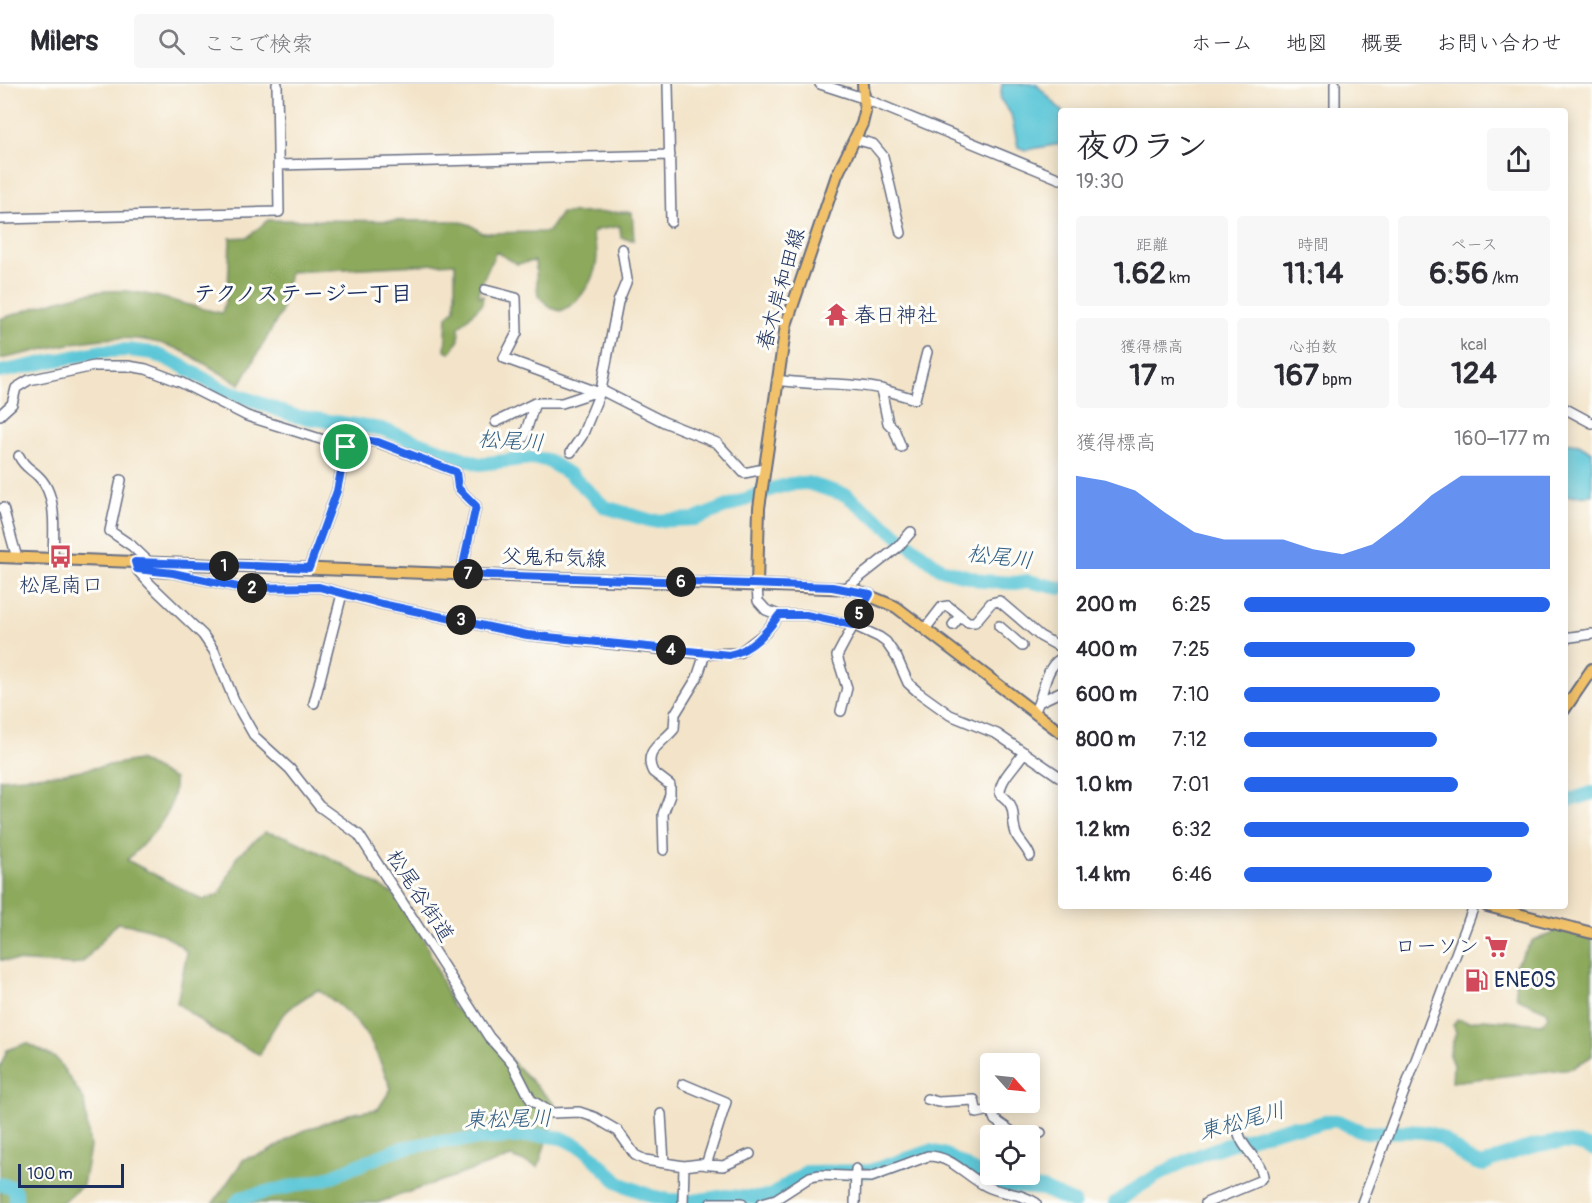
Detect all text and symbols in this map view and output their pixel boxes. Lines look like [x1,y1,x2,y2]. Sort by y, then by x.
search box [134,14,554,68]
text: Milers [30,24,98,59]
icon: search [155,25,188,58]
text: ここで検索 [203,30,313,58]
text: ホーム [1191,30,1253,57]
text: 地図 [1286,30,1328,57]
text: 概要 [1361,30,1403,57]
text: お問い合わせ [1436,30,1562,57]
text: 夜のラン [1076,126,1208,167]
button: share [1487,128,1550,191]
text: 19:30 [1076,169,1124,194]
street label: 春木岸和田線 [751,225,811,353]
text: 距離 [1136,235,1168,255]
text: 時間 [1297,235,1329,255]
text: ペース [1450,235,1498,255]
text: 1.62 [1114,255,1166,292]
text: 11:14 [1283,255,1343,292]
text: 6:56 [1429,255,1489,292]
text: km [1166,268,1190,288]
text: /km [1489,268,1519,288]
district label: テクノステージ一丁目 [194,280,412,308]
temple icon: 春日神社 [823,302,849,328]
place label: 春日神社 [854,302,938,329]
text: kcal [1461,335,1487,355]
text: 獲得標高 [1120,337,1184,357]
text: 心拍数 [1289,337,1337,357]
text: 124 [1451,355,1497,392]
text: 17 [1129,357,1157,394]
text: 167 [1274,357,1319,394]
text: m [1157,370,1175,390]
text: bpm [1319,370,1352,390]
pin [320,421,371,472]
water label: 松尾川 [477,425,545,457]
text: 160–177 m [1454,426,1550,451]
icon: arrive [329,430,362,463]
text: 獲得標高 [1076,430,1156,455]
water label: 松尾川 [966,539,1034,575]
street label: 父鬼和気線 [501,543,607,573]
bus stop icon: 松尾南口 [48,544,74,570]
pin: 1 [209,551,239,581]
text: 1 [221,556,227,576]
pin: 7 [453,559,483,589]
text: 7 [464,564,472,584]
pin: 6 [666,567,696,597]
place label: 松尾南口 [19,572,103,599]
text: 6 [676,572,686,592]
pin: 2 [237,573,267,603]
text: 2 [248,578,256,598]
text: 200 m [1076,592,1137,617]
text: 6:25 [1172,592,1211,617]
pin: 5 [844,599,874,629]
text: 5 [855,604,863,624]
pin: 3 [446,605,476,635]
text: 3 [457,610,465,630]
pin: 4 [656,635,686,665]
text: 400 m [1076,637,1137,662]
text: 7:25 [1172,637,1210,662]
text: 4 [666,640,676,660]
text: 600 m [1076,682,1137,707]
text: 7:10 [1172,682,1209,707]
text: 800 m [1076,727,1136,752]
text: 7:12 [1172,727,1207,752]
text: 1.0 km [1076,772,1132,797]
text: 7:01 [1172,772,1209,797]
text: 1.2 km [1076,817,1130,842]
text: 6:32 [1172,817,1211,842]
street label: 松尾谷街道 [380,845,460,947]
text: 1.4 km [1076,862,1130,887]
text: 6:46 [1172,862,1212,887]
place label: ローソン [1395,933,1479,960]
supermarket icon: ローソン [1484,933,1510,959]
fuel station icon: ENEOS [1463,967,1489,993]
place label: ENEOS [1494,967,1556,994]
north arrow [980,1053,1040,1113]
map controls [980,1053,1040,1185]
water label: 東松尾川 [1196,1096,1288,1146]
water label: 東松尾川 [464,1104,552,1134]
button: locate [980,1125,1040,1185]
scale bar [18,1161,124,1188]
text: 100 m [27,1164,73,1184]

